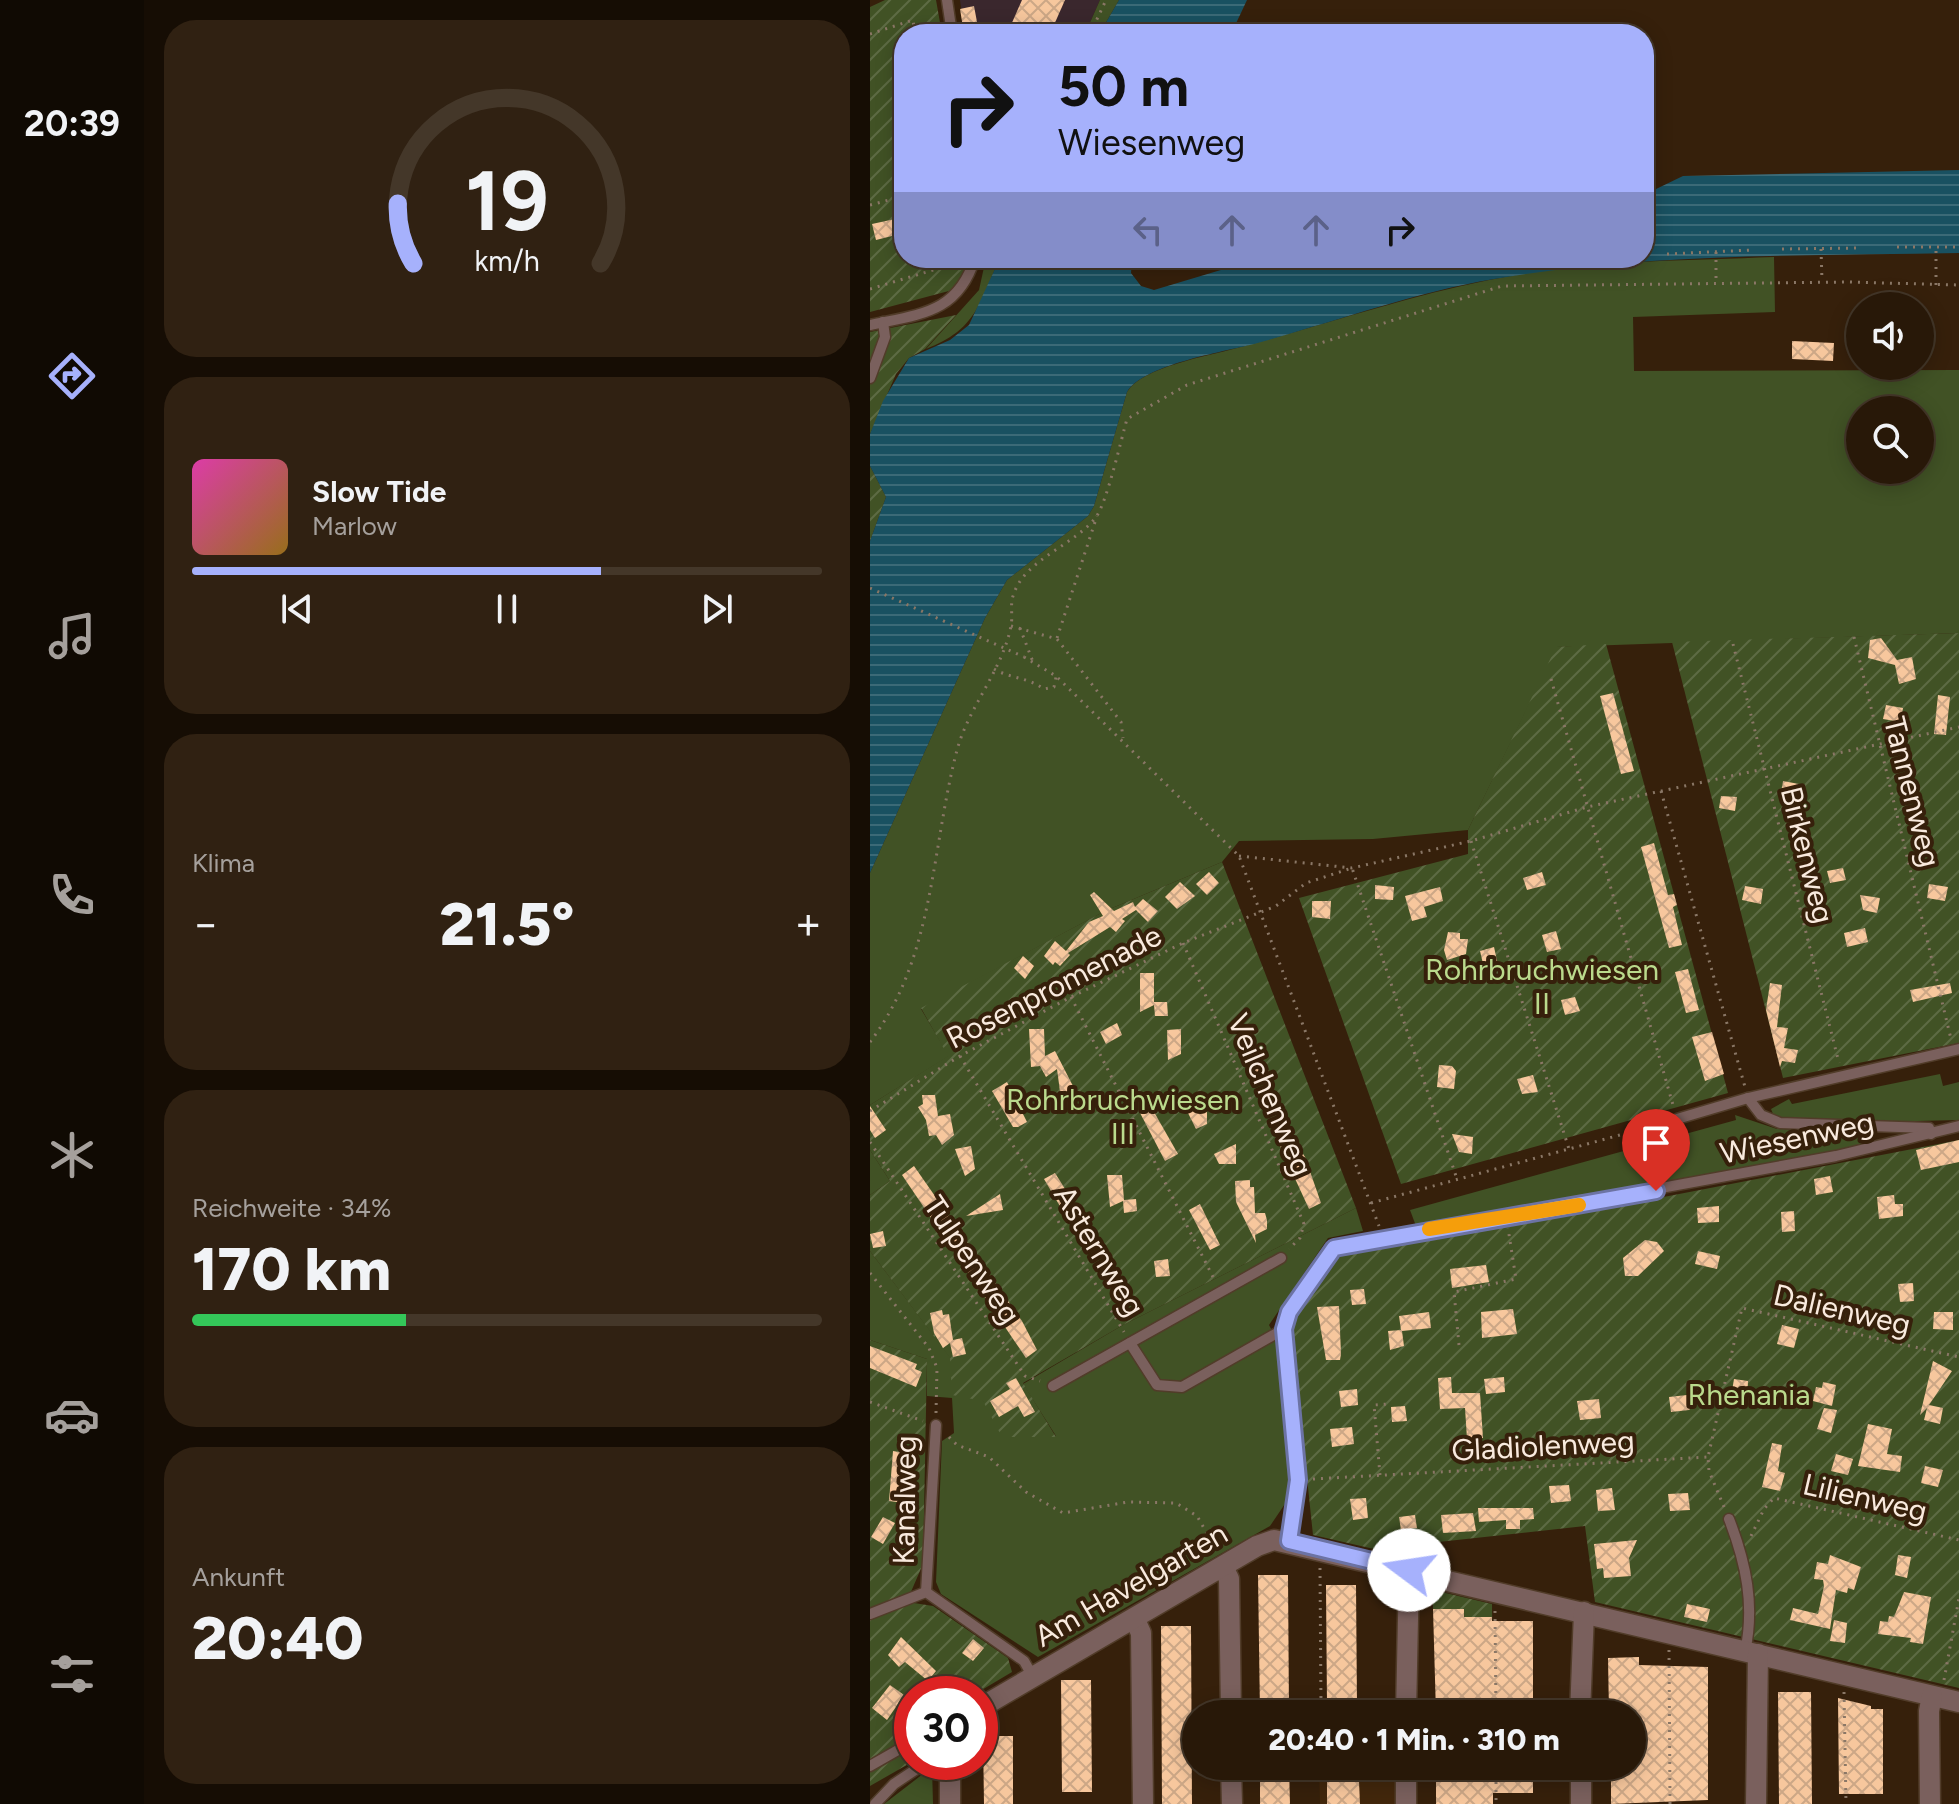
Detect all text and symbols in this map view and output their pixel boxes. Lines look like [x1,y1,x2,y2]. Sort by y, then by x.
text: 50 m [1058,53,1189,120]
icon: right [926,56,1030,160]
text: 20:39 [24,102,120,145]
text: Wiesenweg [1058,121,1245,164]
text: 19 [465,151,549,251]
icon: left [1126,208,1170,252]
icon: ahead [1210,208,1254,252]
icon: ahead [1294,208,1338,252]
icon: right [1378,208,1422,252]
text: km/h [474,245,540,279]
map controls [1846,292,1934,484]
button: sound [1846,292,1934,380]
icon: directions [44,348,100,404]
button: search [1846,396,1934,484]
text: Slow Tide [312,473,446,510]
text: Marlow [312,510,397,542]
icon: previous [275,587,319,631]
icon: pause [485,587,529,631]
icon: next [695,587,739,631]
icon: music [44,608,100,664]
street label: Tannenweg [1876,713,1949,871]
street label: Birkenweg [1773,783,1842,927]
text: Klima [192,847,255,879]
icon: phone [44,867,100,923]
text: 21.5° [440,888,574,960]
text: − [192,897,219,950]
text: + [795,897,822,950]
street label: Rosenpromenade [940,916,1168,1057]
park label: Rohrbruchwiesen II [1425,951,1659,1022]
street label: Veilchenweg [1220,1008,1321,1181]
park label: Rohrbruchwiesen III [1006,1081,1240,1152]
street label: Wiesenweg [1717,1103,1877,1172]
pin [1622,1109,1690,1191]
icon: arrive [1634,1121,1678,1165]
icon: climate [44,1127,100,1183]
street label: Asternweg [1046,1179,1153,1323]
street label: Tulpenweg [916,1189,1029,1331]
text: Reichweite · 34% [192,1192,391,1224]
text: 170 km [192,1233,391,1305]
street label: Dalienweg [1770,1276,1914,1343]
park label: Rhenania [1688,1376,1810,1413]
icon: car [44,1387,100,1443]
street label: Gladiolenweg [1450,1422,1635,1469]
street label: Kanalweg [885,1435,924,1565]
street label: Lilienweg [1799,1465,1931,1530]
street label: Am Havelgarten [1028,1514,1234,1655]
position arrow [1367,1528,1451,1612]
text: Ankunft [192,1561,285,1593]
text: 20:40 [192,1602,363,1674]
icon: filters [44,1646,100,1702]
speed limit sign: 30 [894,1676,998,1780]
text: 20:40 · 1 Min. · 310 m [1268,1721,1560,1758]

